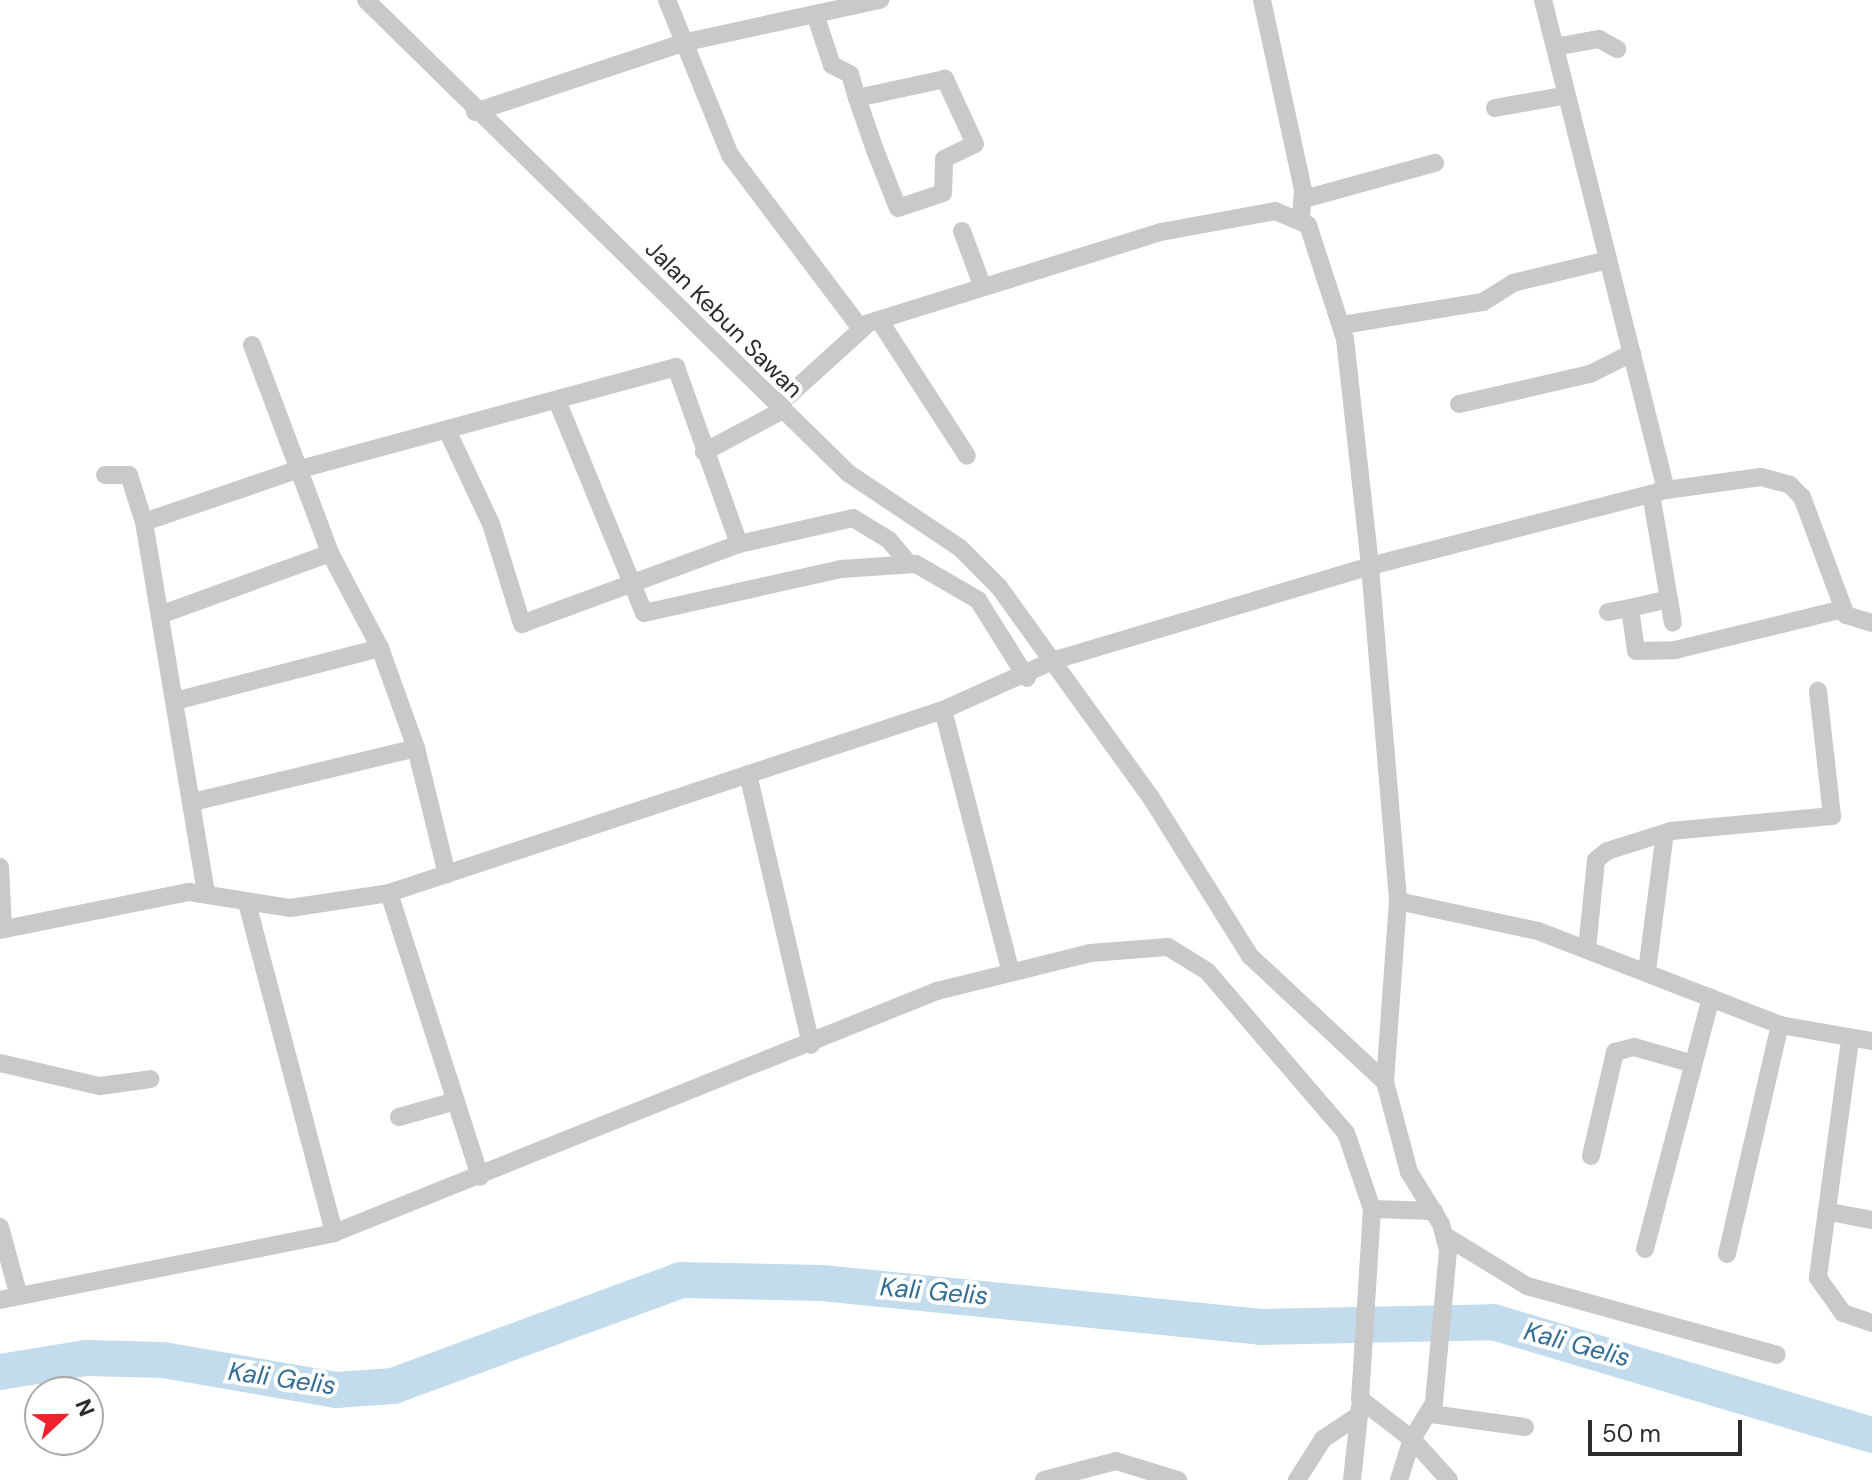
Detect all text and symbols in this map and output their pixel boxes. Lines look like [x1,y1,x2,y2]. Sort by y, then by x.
street label: Jalan Kebun Sawan [639,234,809,404]
water label: Kali Gelis [879,1272,989,1312]
water label: Kali Gelis [1521,1316,1633,1374]
water label: Kali Gelis [226,1356,338,1402]
north arrow [24,1376,104,1456]
text: N [68,1395,101,1420]
scale bar [1592,1404,1746,1454]
text: 50 m [1602,1418,1661,1449]

